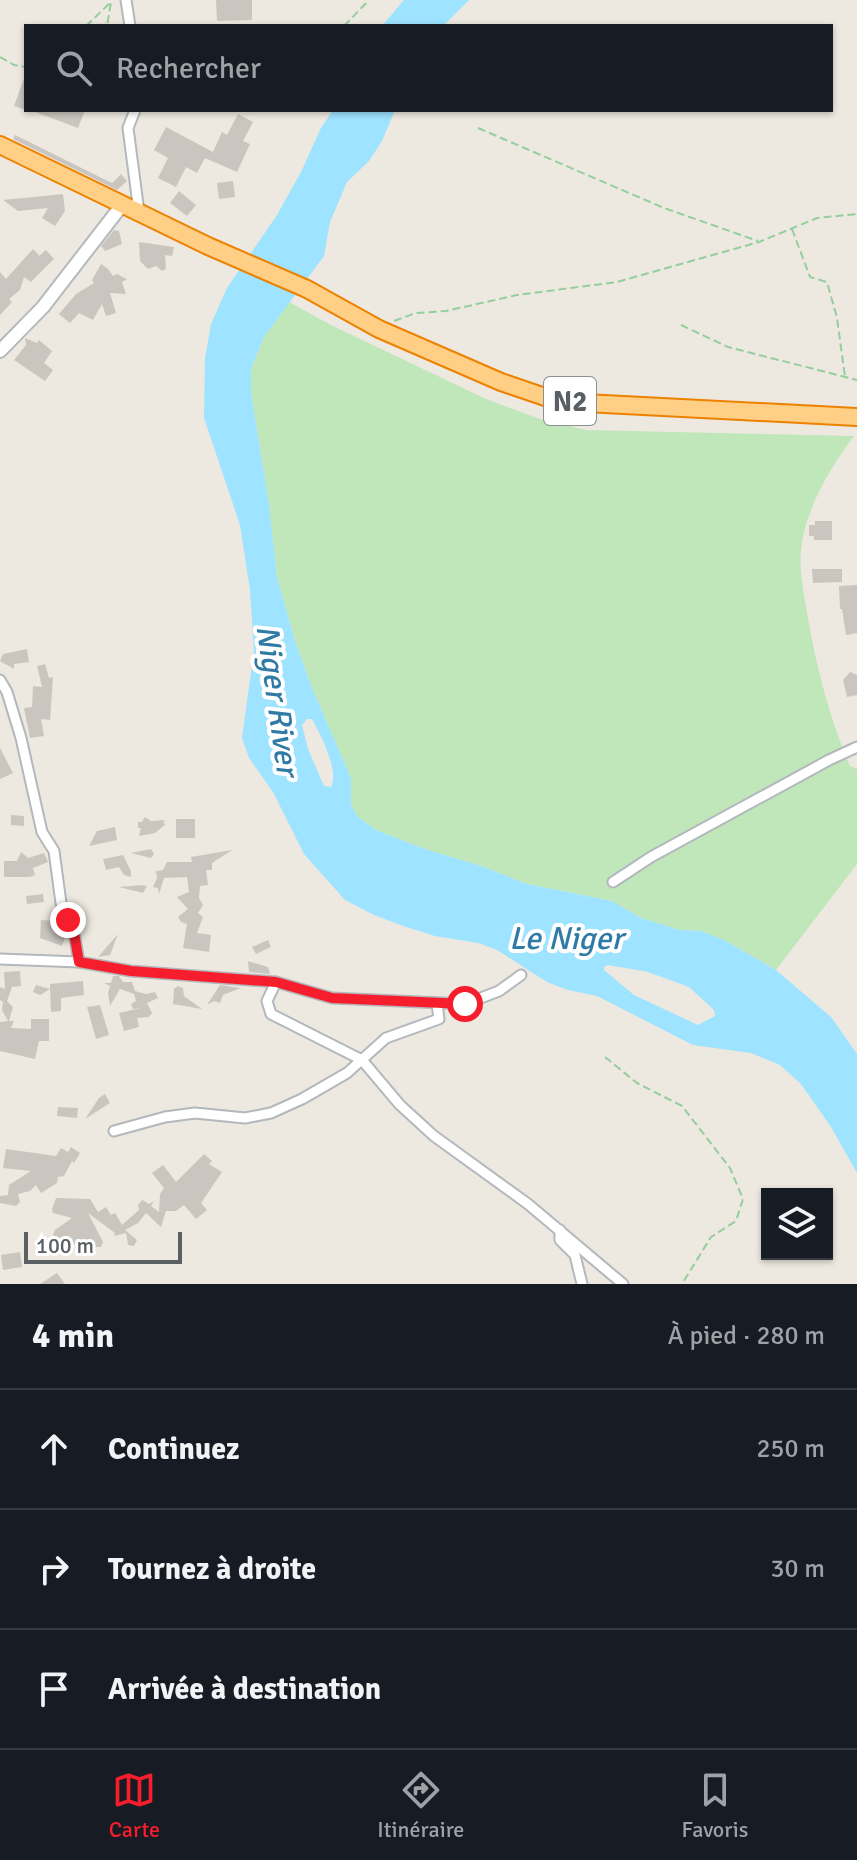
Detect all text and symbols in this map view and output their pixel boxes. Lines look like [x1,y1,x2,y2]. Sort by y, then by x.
search box [24,24,833,112]
icon: search [52,46,96,90]
text: Rechercher [116,50,261,87]
road number: N2 [544,377,596,425]
water label: Niger River [248,622,308,782]
route end [50,902,86,938]
water label: Le Niger [509,919,627,958]
route start [447,986,483,1022]
map controls [761,1188,833,1260]
button: layers [761,1188,833,1260]
scale bar [24,1228,182,1264]
text: 100 m [36,1232,94,1259]
text: 4 min [32,1315,114,1357]
text: À pied · 280 m [668,1320,825,1352]
icon: ahead [32,1427,76,1471]
text: Continuez [108,1431,240,1468]
text: 250 m [756,1433,825,1465]
icon: right [32,1547,76,1591]
text: Tournez à droite [108,1551,316,1588]
text: 30 m [770,1553,825,1585]
icon: arrive [32,1667,76,1711]
text: Arrivée à destination [108,1671,381,1708]
tab: Carte [109,1768,160,1843]
tab: Itinéraire [377,1768,464,1843]
tab: Favoris [682,1768,748,1843]

